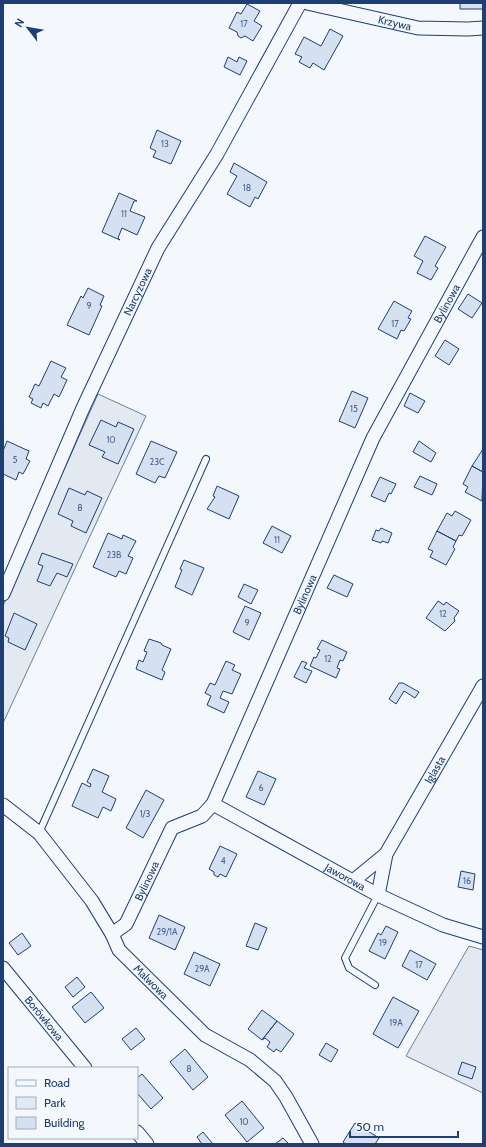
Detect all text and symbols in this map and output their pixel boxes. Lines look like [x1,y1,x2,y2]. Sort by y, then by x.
north arrow [8,8,48,48]
street label: Krzywa [377,12,413,33]
text: N [11,16,27,30]
house number: 17 [240,18,248,29]
house number: 13 [161,138,169,149]
house number: 18 [243,182,251,193]
house number: 11 [121,208,127,219]
street label: Narcyzowa [120,265,155,318]
street label: Bylinowa [430,281,463,325]
house number: 9 [86,300,92,311]
house number: 17 [391,318,399,329]
house number: 15 [350,403,358,414]
house number: 10 [106,434,116,445]
house number: 5 [13,454,18,465]
house number: 23C [149,456,165,467]
house number: 8 [77,502,83,513]
house number: 11 [274,534,280,545]
house number: 23B [107,549,122,560]
street label: Bylinowa [290,572,320,617]
house number: 12 [439,608,447,619]
house number: 9 [244,617,250,628]
house number: 12 [324,653,332,664]
street label: Iglasta [421,753,448,786]
house number: 6 [258,782,264,793]
house number: 1/3 [140,808,150,819]
house number: 4 [220,855,226,866]
street label: Bylinowa [131,858,162,903]
street label: Jaworowa [322,860,369,894]
house number: 16 [463,875,471,886]
house number: 29/1A [157,926,178,937]
house number: 19 [379,937,387,948]
house number: 17 [415,959,423,970]
street label: Malwowa [131,961,172,1003]
house number: 29A [194,963,210,974]
street label: Borówkowa [22,993,67,1044]
house number: 19A [389,1017,403,1028]
house number: 8 [186,1063,192,1074]
legend [8,1067,138,1139]
text: Road [44,1075,70,1090]
text: Park [44,1095,66,1110]
scale bar [350,1113,458,1139]
text: Building [44,1115,86,1130]
house number: 10 [239,1116,249,1127]
text: 50 m [356,1119,384,1134]

